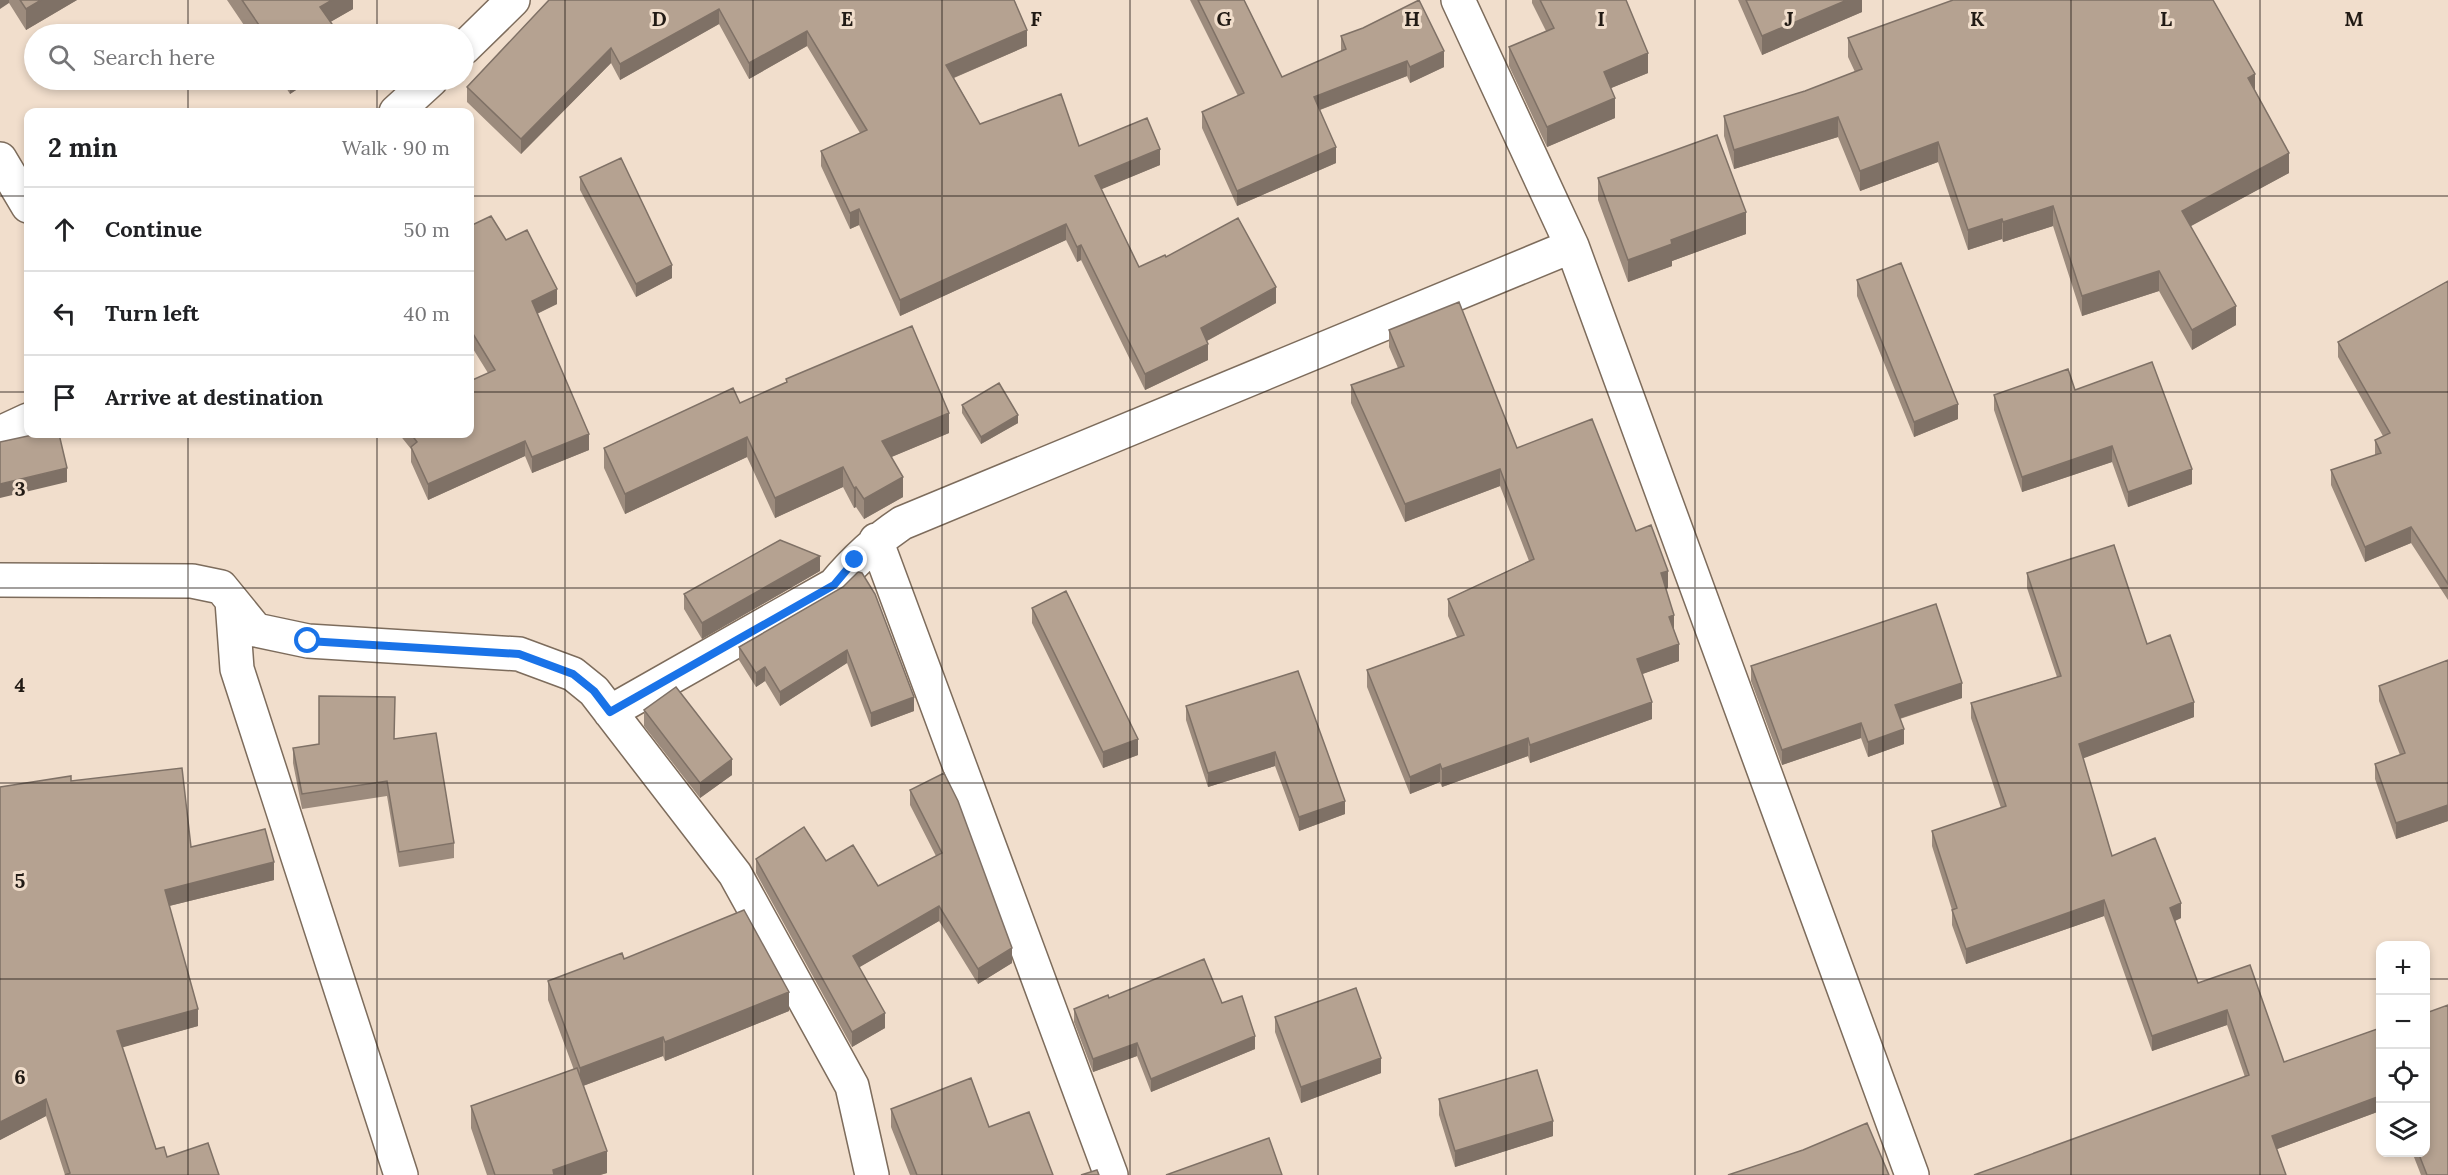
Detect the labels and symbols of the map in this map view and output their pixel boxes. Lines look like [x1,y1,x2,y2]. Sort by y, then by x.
text: D [651,6,667,31]
text: E [841,6,853,31]
text: F [1030,6,1042,31]
text: G [1216,6,1232,31]
text: H [1404,6,1420,31]
text: I [1597,6,1605,31]
text: J [1784,6,1794,31]
text: K [1970,6,1985,31]
text: L [2160,6,2172,31]
text: M [2344,6,2364,31]
text: 3 [14,476,26,501]
route end [841,546,867,572]
route start [294,627,320,653]
text: 4 [15,672,26,697]
text: 5 [15,868,26,893]
text: 6 [14,1064,26,1089]

